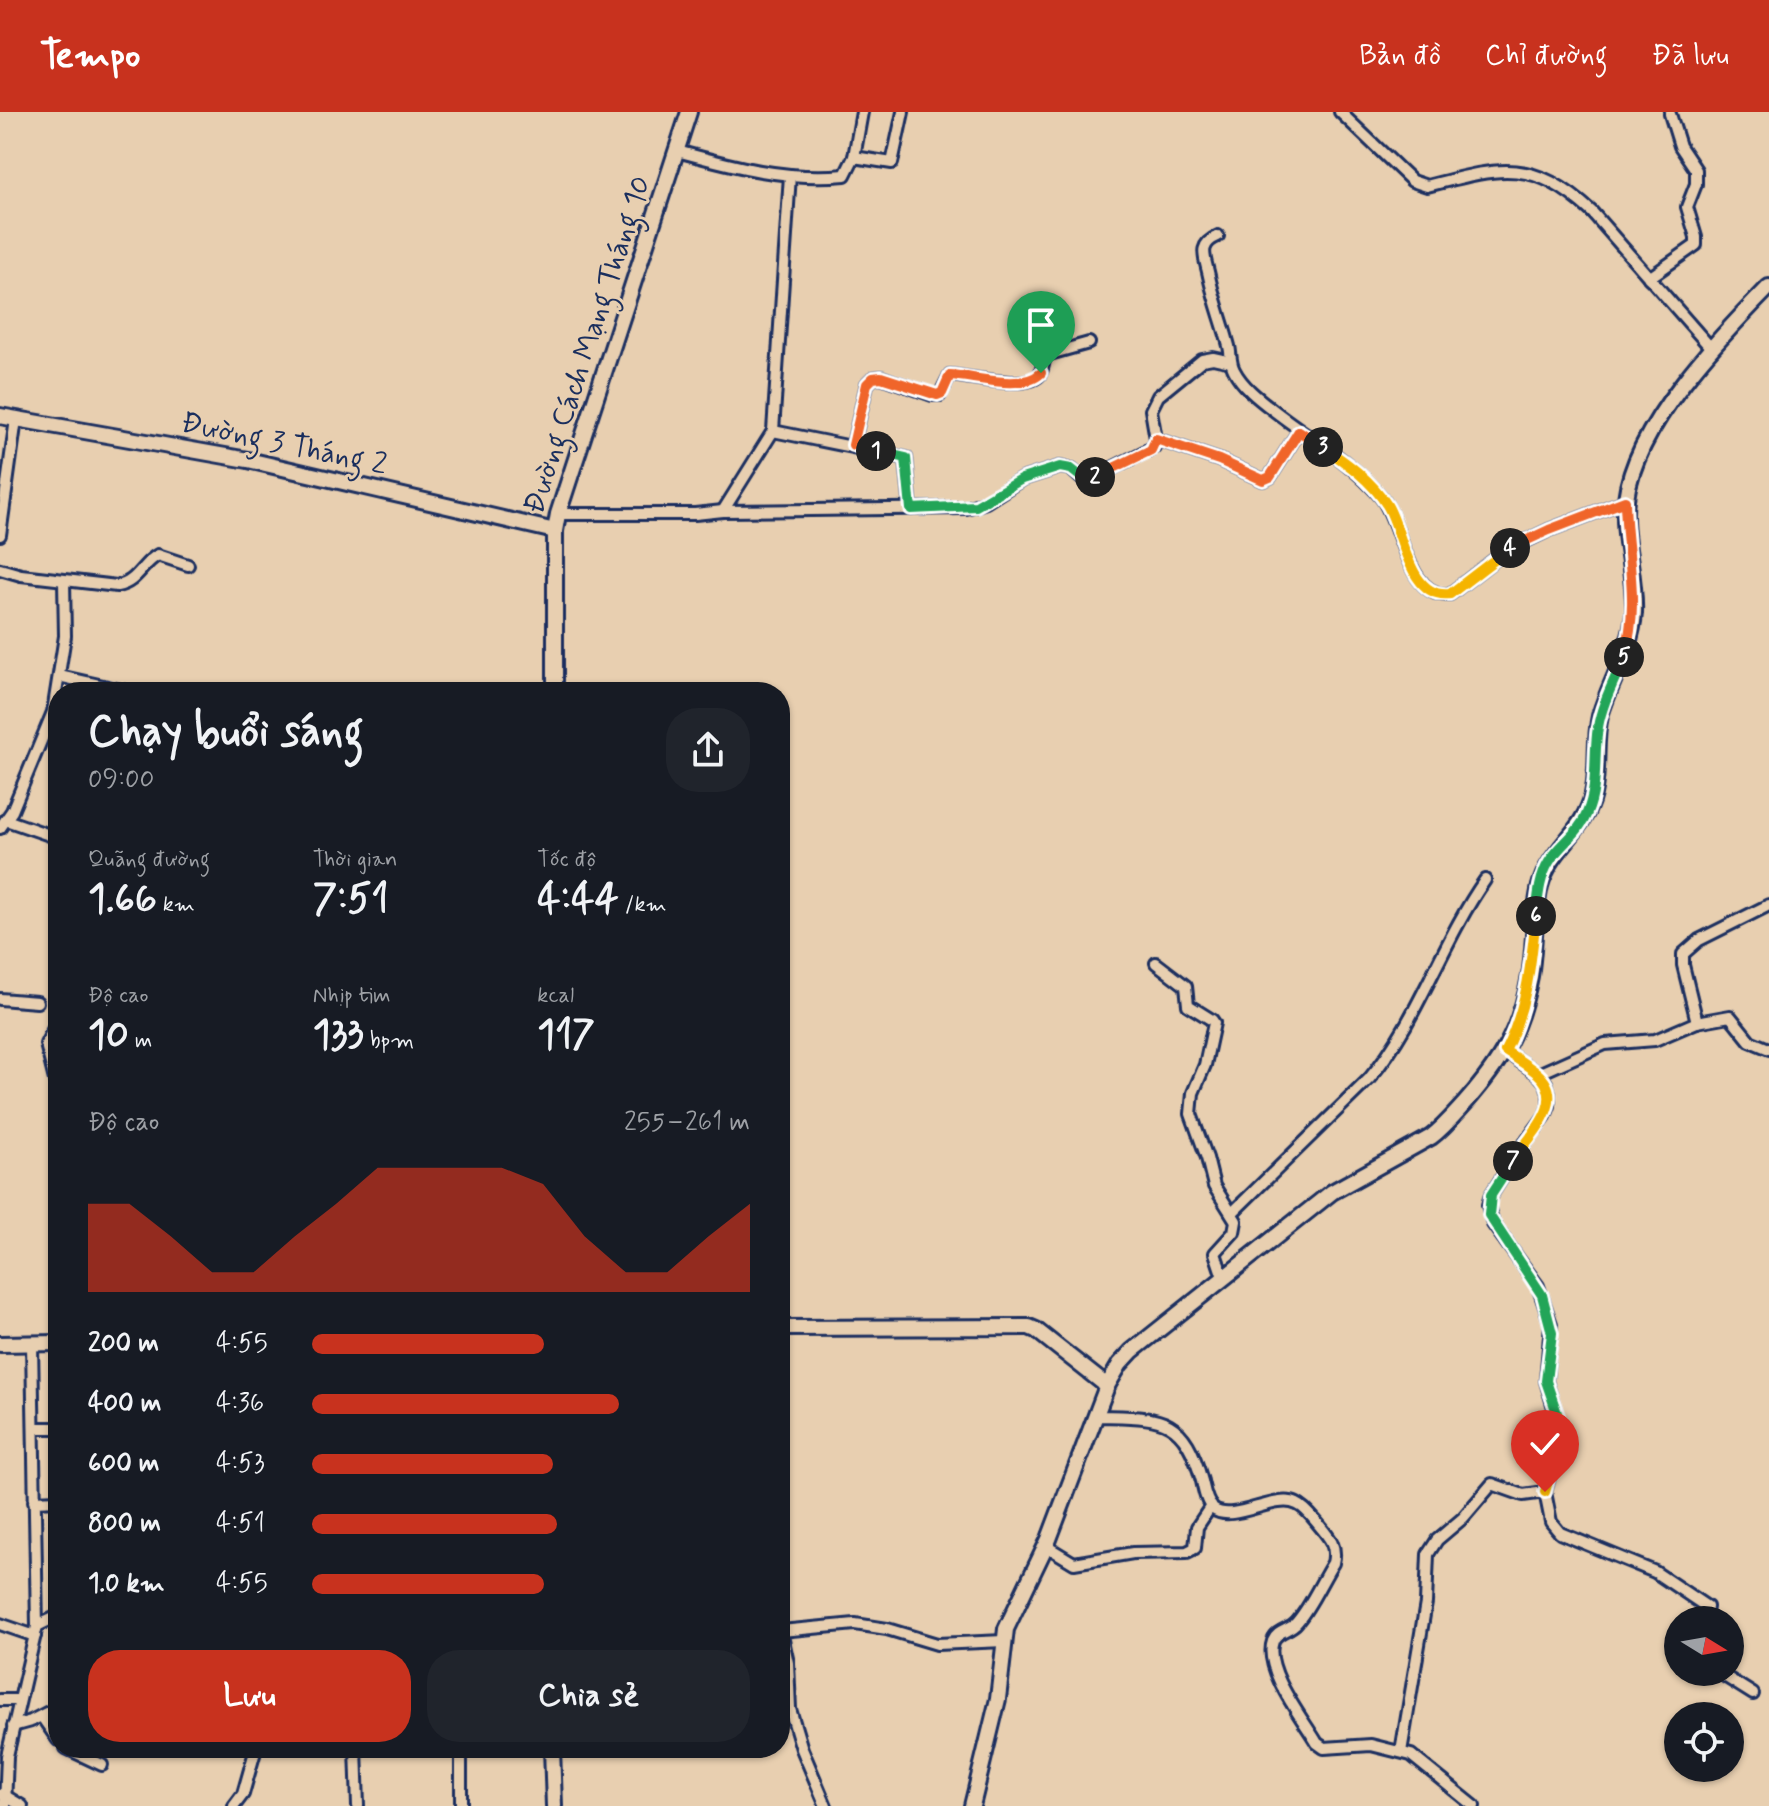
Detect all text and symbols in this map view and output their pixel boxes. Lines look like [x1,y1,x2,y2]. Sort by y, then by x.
text: Tempo [40,32,141,81]
text: Bản đồ [1359,38,1441,75]
text: Chỉ đường [1485,38,1608,75]
text: Đã lưu [1652,38,1729,75]
street label: Đường Cách Mạng Tháng 10 [515,171,664,520]
pin [1007,291,1075,373]
icon: arrive [1019,303,1063,347]
street label: Đường 3 Tháng 2 [177,403,390,488]
pin: 3 [1303,427,1343,467]
pin: 1 [856,431,896,471]
text: 3 [1318,433,1328,461]
text: 1 [871,437,881,465]
pin: 2 [1075,457,1115,497]
text: 2 [1090,463,1100,491]
pin: 4 [1490,528,1530,568]
text: 4 [1504,534,1516,562]
pin: 5 [1604,637,1644,677]
text: 5 [1617,643,1631,671]
text: Chạy buổi sáng [88,704,364,762]
button: share [666,708,750,792]
text: 09:00 [88,763,154,797]
text: Quãng đường [88,846,210,874]
text: Thời gian [313,846,397,874]
text: Tốc độ [537,846,597,874]
text: 1.66 [88,874,157,926]
text: 7:51 [313,874,389,926]
text: 4:44 [537,874,619,926]
text: km [157,891,195,919]
text: /km [619,891,667,919]
pin: 6 [1516,896,1556,936]
text: 6 [1530,902,1542,930]
text: Độ cao [88,982,148,1010]
text: Nhịp tim [313,982,391,1010]
text: kcal [537,982,574,1010]
text: 10 [88,1010,129,1062]
text: 133 [313,1010,364,1062]
text: 117 [537,1010,595,1062]
text: m [129,1027,152,1055]
text: bpm [364,1027,414,1055]
text: Độ cao [88,1106,159,1140]
text: 255–261 m [624,1106,750,1140]
pin: 7 [1493,1141,1533,1181]
text: 7 [1506,1147,1520,1175]
text: 200 m [88,1327,159,1361]
text: 4:55 [216,1327,268,1361]
text: 400 m [88,1387,161,1421]
text: 4:36 [216,1387,264,1421]
pin [1511,1410,1579,1492]
icon: check [1523,1422,1567,1466]
text: 600 m [88,1447,160,1481]
text: 4:53 [216,1447,265,1481]
text: 800 m [88,1507,161,1541]
text: 4:51 [216,1507,265,1541]
text: 1.0 km [88,1567,165,1601]
text: 4:55 [216,1567,268,1601]
north arrow [1664,1606,1744,1686]
map controls [1664,1606,1744,1782]
button: Lưu [88,1650,411,1742]
button: Chia sẻ [427,1650,750,1742]
button: locate [1664,1702,1744,1782]

